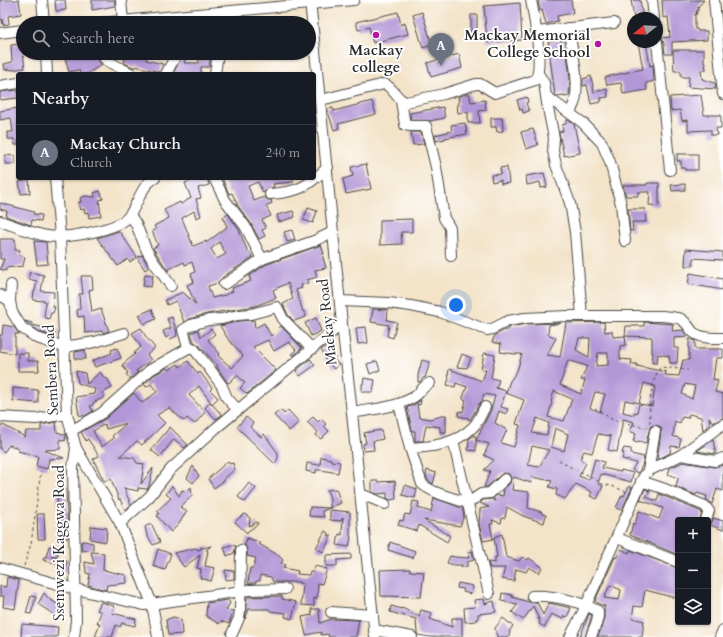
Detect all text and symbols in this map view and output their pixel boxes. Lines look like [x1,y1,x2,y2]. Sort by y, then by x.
north arrow [627,12,663,48]
search box [16,16,316,60]
place label: Mackay Memorial College School [464,25,591,62]
icon: search [30,27,52,49]
text: Search here [62,28,135,48]
marker: Mackay college [371,30,381,40]
pin: A [428,33,454,66]
marker: Mackay Memorial College School [593,39,603,49]
place label: Mackay college [349,40,404,77]
text: Nearby [32,87,89,110]
text: Mackay Church [70,134,181,154]
text: A [40,144,50,162]
text: 240 m [266,144,300,162]
text: Church [70,154,112,172]
street label: Mackay Road [313,278,341,366]
your location [446,295,466,315]
street label: Sembera Road [39,324,63,416]
street label: Ssemwezi Kaggwa Road [49,465,69,621]
map controls [675,517,711,625]
button: + [675,517,711,553]
button: − [675,553,711,589]
button: layers [675,589,711,625]

